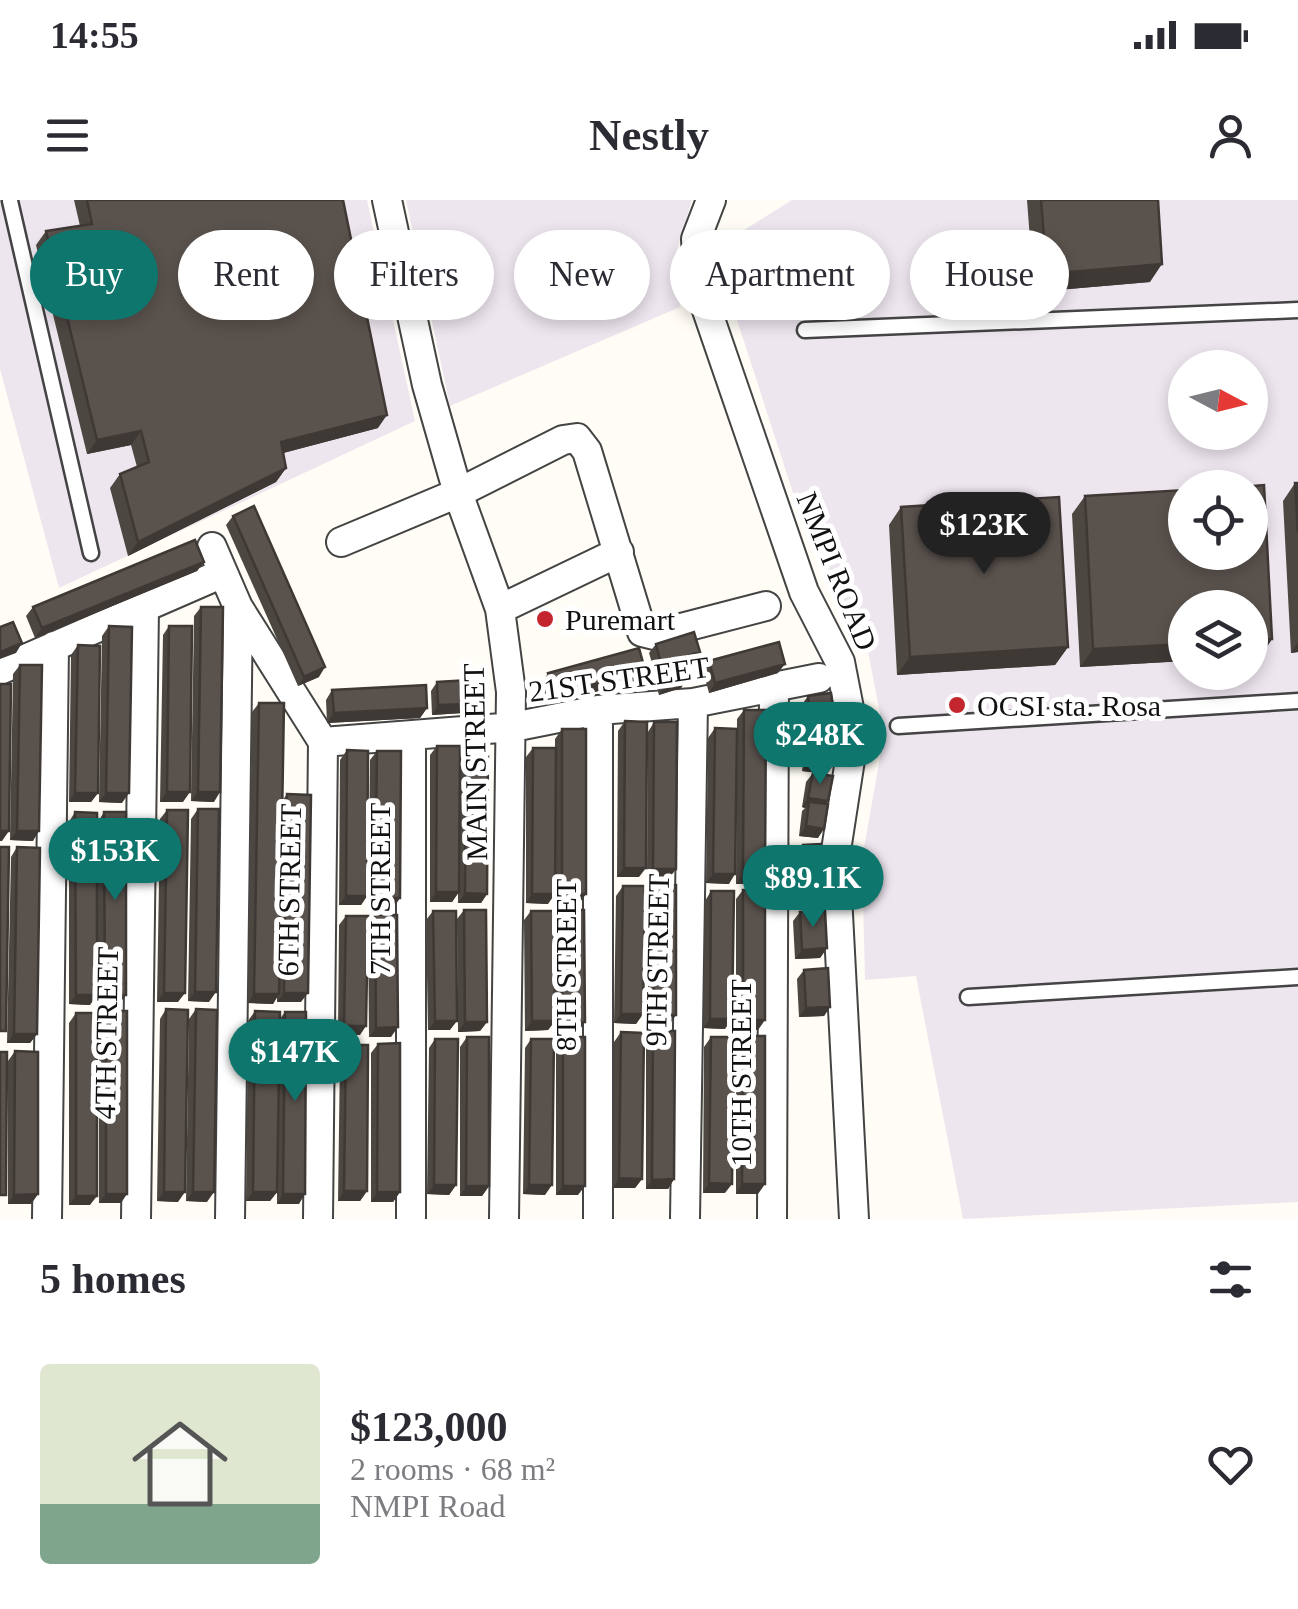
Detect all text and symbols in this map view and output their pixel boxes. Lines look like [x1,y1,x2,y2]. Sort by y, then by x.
text: 14:55 [50,14,139,56]
icon: menu [40,108,95,163]
icon: person [1203,108,1258,163]
text: Nestly [589,110,709,160]
chip: Buy [30,230,158,320]
chip: Rent [178,230,314,320]
chip: Filters [334,230,494,320]
chip: New [514,230,650,320]
chip: Apartment [670,230,890,320]
chip: House [910,230,1069,320]
north arrow [1168,350,1268,450]
map controls [1168,350,1268,690]
button: locate [1168,470,1268,570]
street label: NMPI ROAD [790,487,884,655]
pin: $123K [914,492,1054,577]
text: $123K [940,506,1028,542]
button: layers [1168,590,1268,690]
place label: Puremart [565,603,676,636]
marker: Puremart [534,608,556,630]
street label: 21ST STREET [527,650,711,708]
street label: MAIN STREET [457,663,493,861]
place label: OCSI sta. Rosa [977,689,1161,722]
marker: OCSI sta. Rosa [946,694,968,716]
pin: $248K [750,702,890,787]
text: $248K [776,716,864,752]
street label: 6TH STREET [271,803,307,977]
street label: 7TH STREET [363,803,396,975]
pin: $153K [45,818,185,903]
text: $153K [71,832,159,868]
pin: $89.1K [732,845,894,930]
text: $89.1K [765,859,861,895]
street label: 9TH STREET [639,873,675,1047]
street label: 8TH STREET [549,879,582,1051]
street label: 4TH STREET [88,946,124,1120]
street label: 10TH STREET [724,979,757,1167]
pin: $147K [225,1019,365,1104]
text: $147K [251,1033,339,1069]
icon: filters [1203,1252,1258,1307]
text: 5 homes [40,1256,186,1302]
icon: home [120,1404,240,1524]
text: $123,000 [350,1404,508,1450]
icon: heart [1203,1437,1258,1492]
text: 2 rooms · 68 m² [350,1451,555,1487]
text: NMPI Road [350,1488,506,1524]

